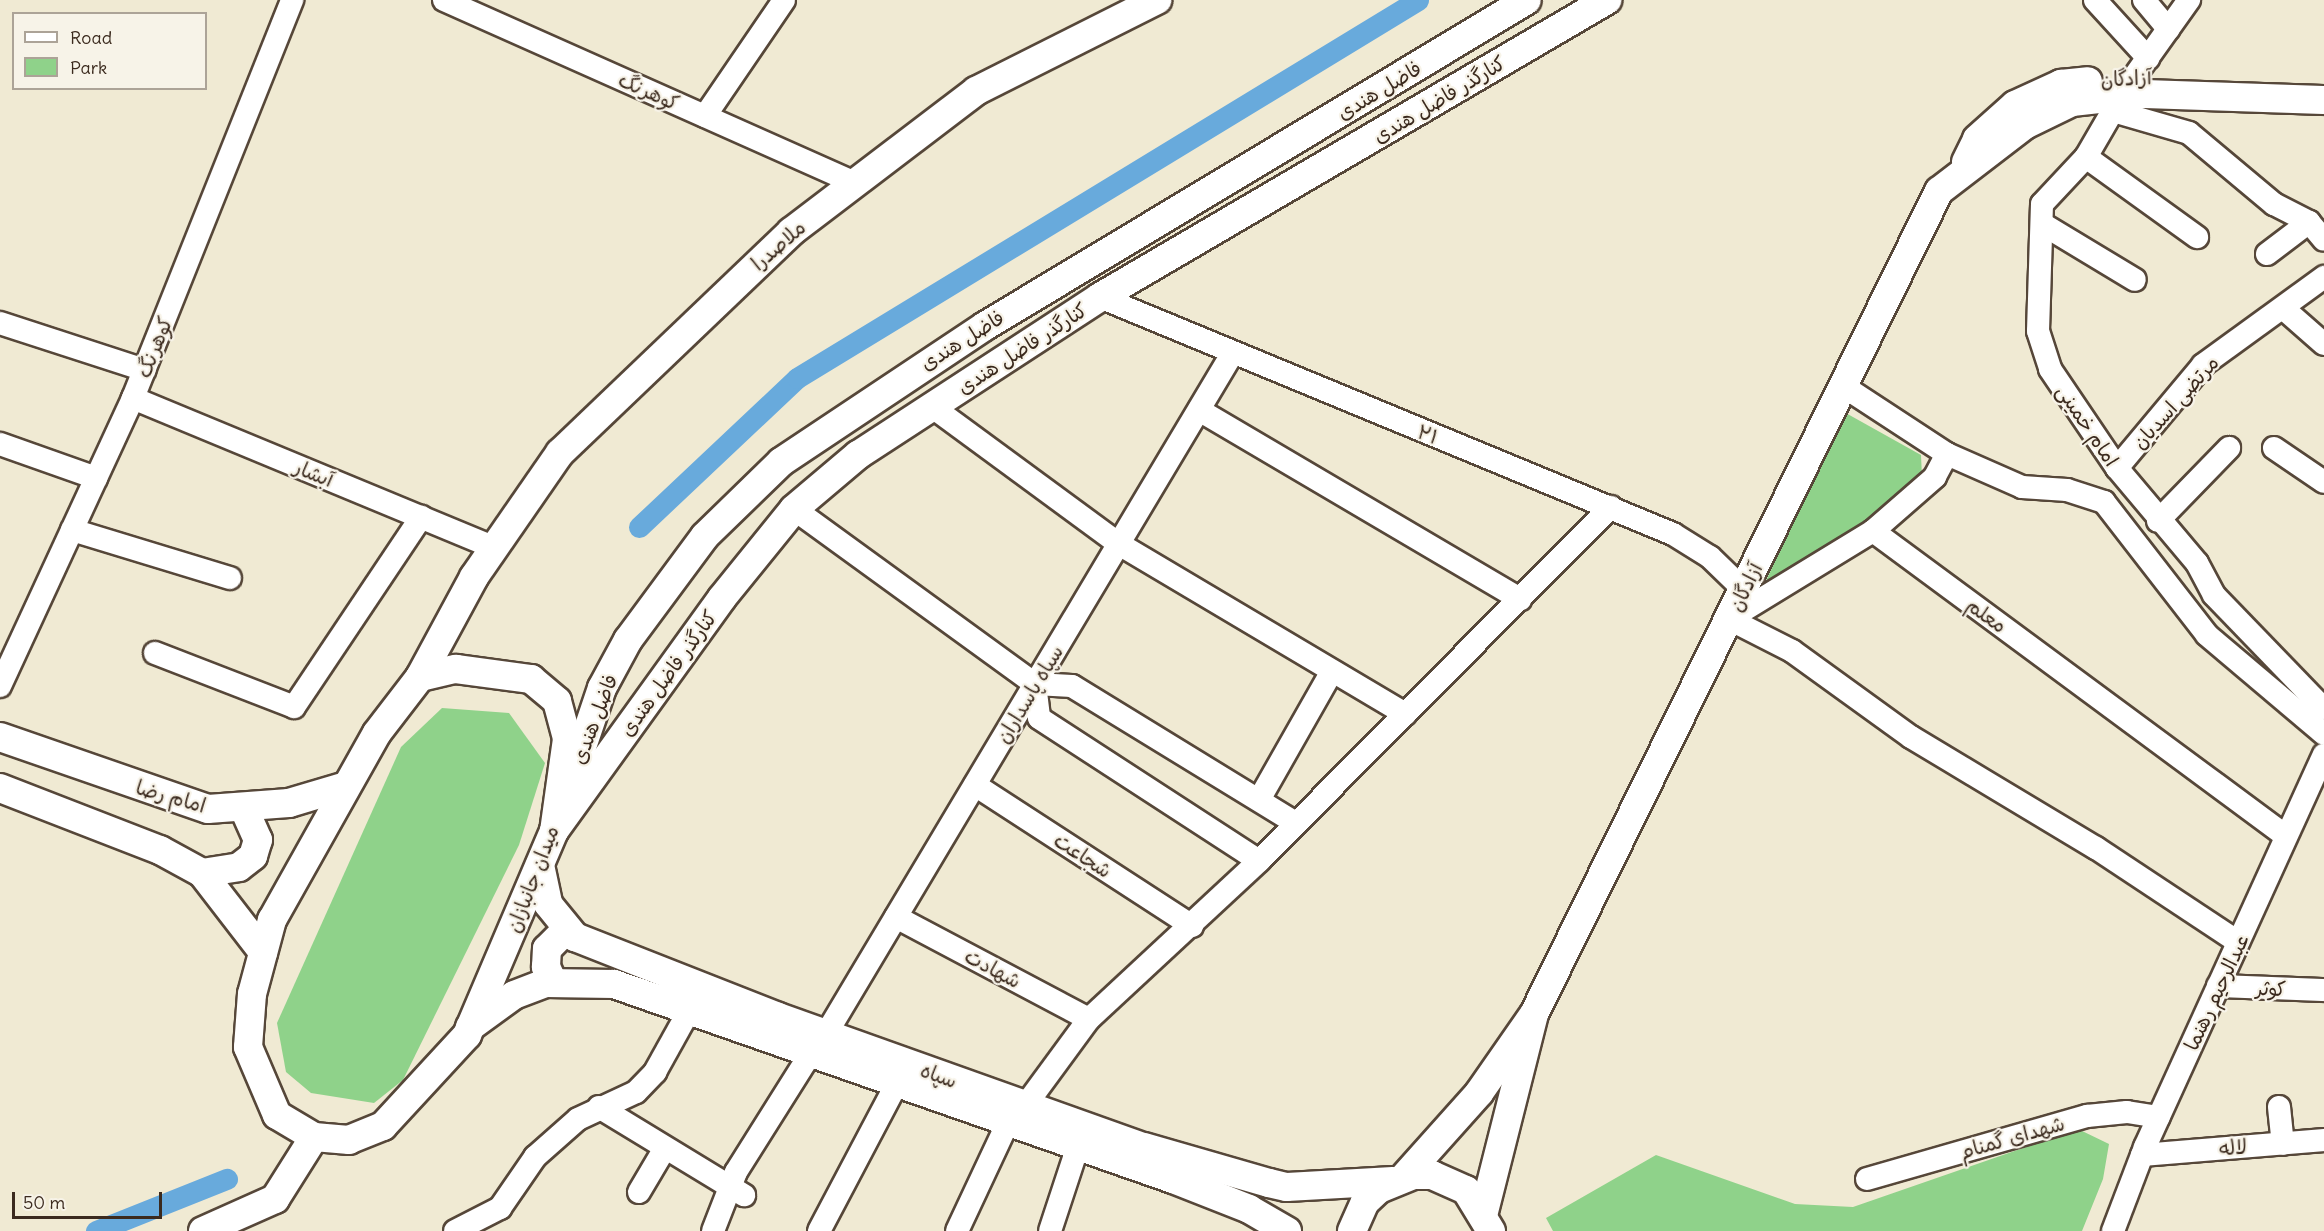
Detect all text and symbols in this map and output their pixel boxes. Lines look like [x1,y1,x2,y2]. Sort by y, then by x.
legend [12,12,207,90]
text: Road [70,26,112,49]
street label: کنارگذر فاضل هندی [1369,50,1509,148]
street label: فاضل هندی [1332,55,1426,125]
text: Park [70,56,107,79]
street label: آزادگان [2100,65,2152,91]
street label: کوهرنگ [615,67,683,115]
street label: ملاصدرا [746,215,810,275]
street label: کنارگذر فاضل هندی [953,297,1091,399]
street label: فاضل هندی [916,305,1008,375]
street label: کوهرنگ [131,313,177,381]
street label: مرتضی اسدیان [2127,350,2223,454]
street label: امام خمینی [2052,380,2124,470]
street label: ۲۱ [1414,419,1442,449]
street label: آبشار [291,454,337,492]
street label: آزادگان [1723,559,1767,615]
street label: معلم [1962,592,2012,638]
street label: کنارگذر فاضل هندی [614,605,722,741]
street label: سپاه پاسداران [990,641,1068,747]
street label: فاضل هندی [566,671,622,767]
street label: امام رضا [133,775,209,817]
street label: میدان جانبازان [501,822,563,936]
street label: شجاعت [1050,828,1116,882]
street label: عبدالرحیم رهنما [2179,930,2253,1054]
street label: شهادت [961,943,1025,993]
street label: کوثر [2255,975,2287,1001]
street label: سپاه [918,1057,960,1093]
street label: شهدای گمنام [1957,1111,2067,1163]
street label: لاله [2218,1134,2248,1160]
scale bar [15,1180,165,1218]
text: 50 m [23,1191,65,1214]

